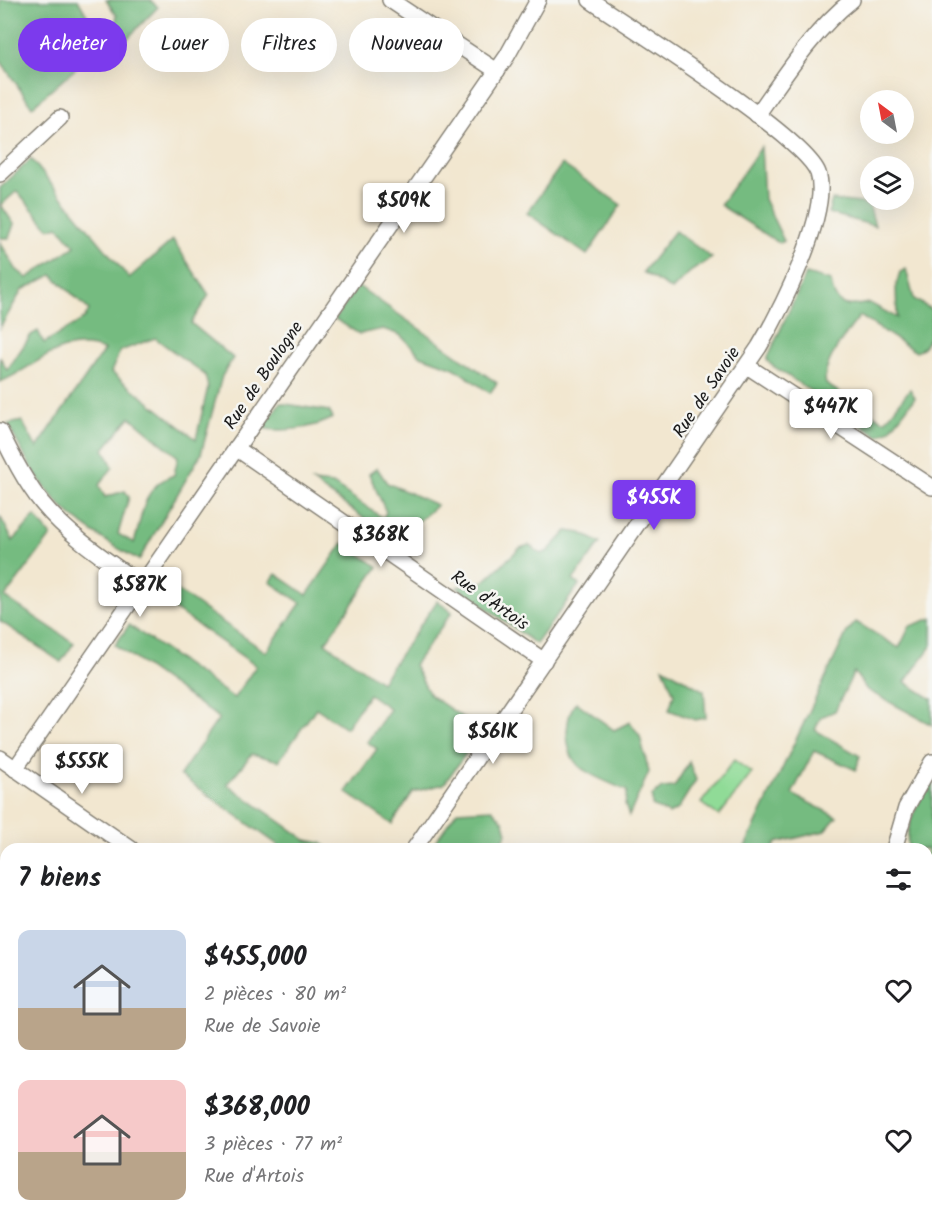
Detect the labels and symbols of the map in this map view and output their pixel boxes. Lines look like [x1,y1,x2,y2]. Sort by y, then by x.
north arrow [860,90,914,144]
pin: $509K [362,183,446,234]
street label: Rue de Boulogne [217,316,311,436]
street label: Rue de Savoie [666,341,749,444]
pin: $447K [789,389,873,440]
pin: $455K [612,480,696,531]
pin: $368K [339,517,423,568]
street label: Rue d'Artois [444,564,535,639]
pin: $587K [98,567,182,618]
pin: $561K [451,714,535,765]
pin: $555K [40,744,124,795]

